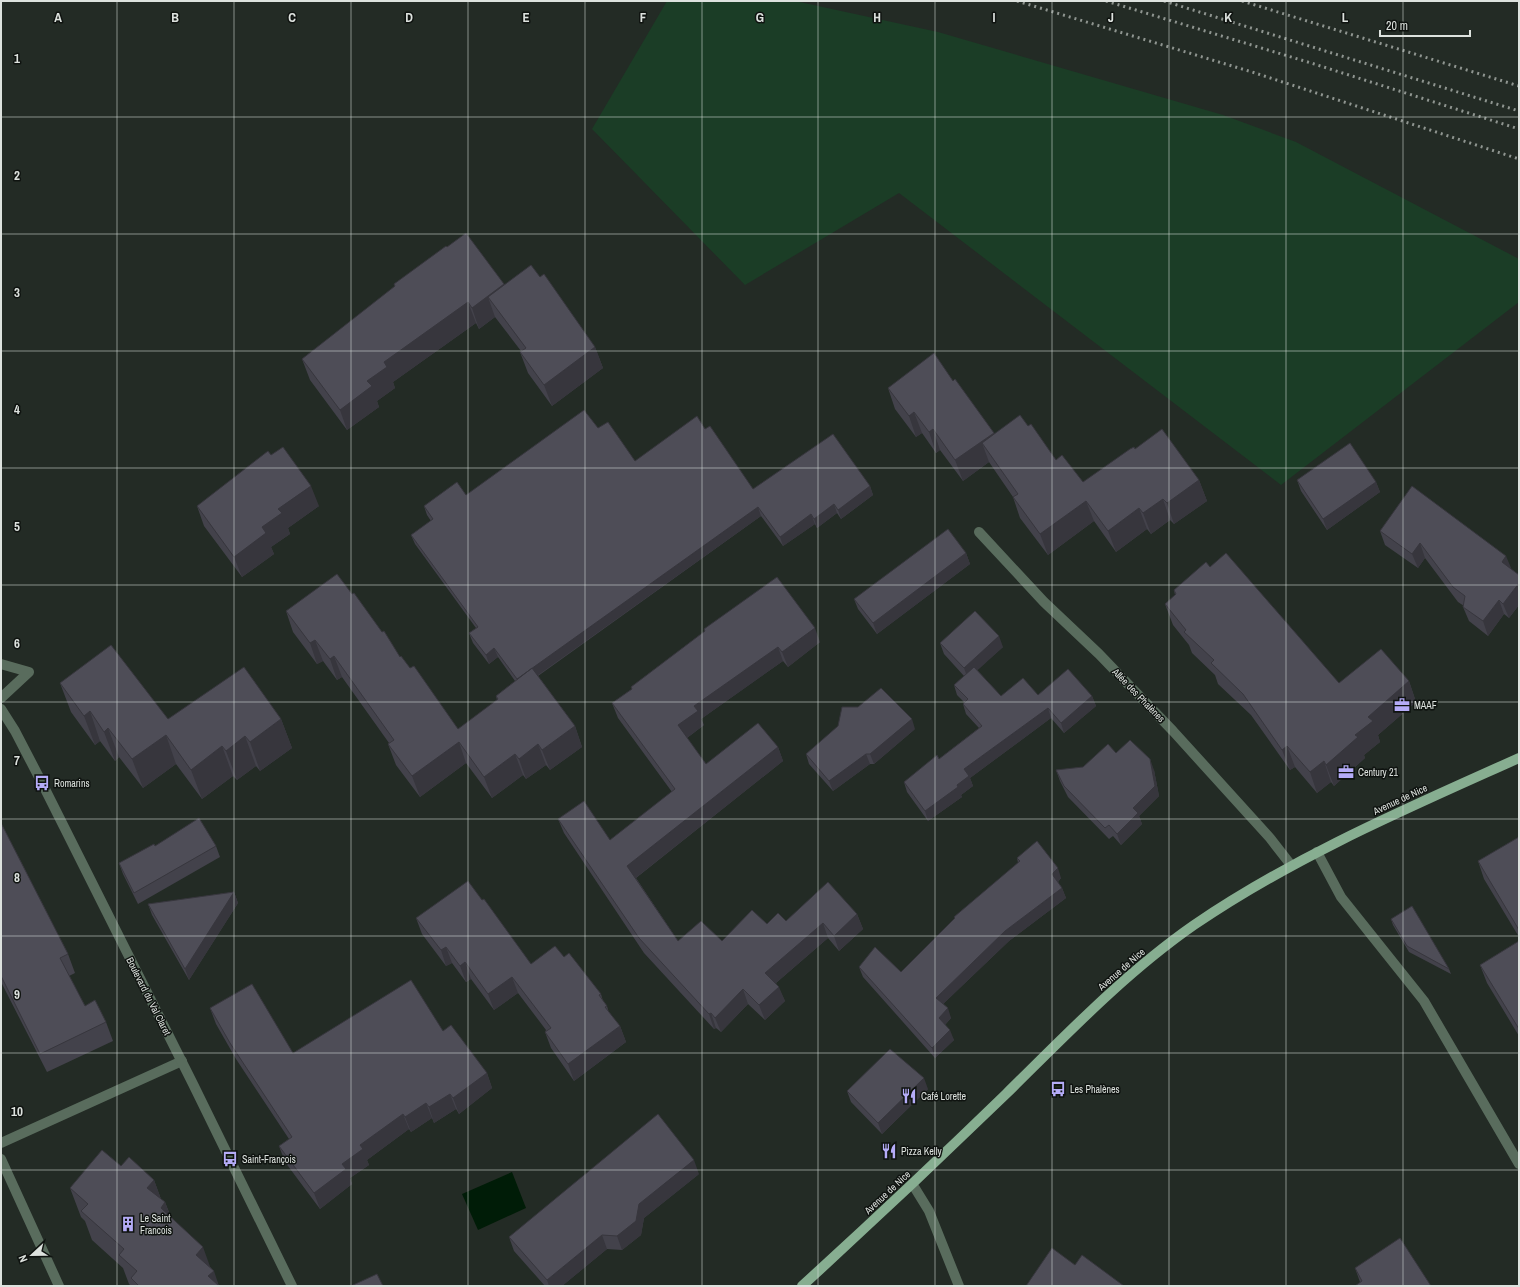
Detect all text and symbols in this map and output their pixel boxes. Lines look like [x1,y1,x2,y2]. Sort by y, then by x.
text: A [54,9,62,26]
text: B [171,9,179,26]
text: C [288,9,296,26]
text: D [405,9,413,26]
text: E [522,9,530,26]
text: F [640,9,647,26]
text: G [756,9,764,26]
text: H [873,9,881,26]
text: I [993,9,996,26]
text: J [1108,9,1114,26]
text: K [1224,9,1232,26]
text: L [1342,9,1349,26]
scale bar [1380,12,1470,38]
text: 20 m [1386,18,1408,34]
text: 1 [14,50,20,67]
text: 2 [14,167,20,184]
text: 3 [14,284,20,301]
text: 4 [14,401,20,418]
text: 5 [14,518,20,535]
text: 6 [14,635,20,652]
street label: Allée des Phalènes [1109,665,1168,725]
office icon: MAAF [1393,696,1411,714]
place label: MAAF [1414,699,1437,712]
text: 7 [14,752,20,769]
office icon: Century 21 [1337,763,1355,781]
place label: Century 21 [1358,766,1399,779]
bus stop icon: Romarins [33,774,51,792]
place label: Romarins [54,777,90,790]
street label: Avenue de Nice [1370,781,1430,818]
text: 8 [14,869,20,886]
street label: Avenue de Nice [1094,945,1148,994]
street label: Boulevard du Val Claret [123,955,174,1038]
text: 9 [14,986,20,1003]
bus stop icon: Les Phalènes [1049,1080,1067,1098]
place label: Les Phalènes [1070,1083,1120,1096]
restaurant icon: Café Lorette [900,1087,918,1105]
place label: Café Lorette [921,1090,967,1103]
text: 10 [11,1103,23,1120]
restaurant icon: Pizza Kelly [880,1142,898,1160]
place label: Pizza Kelly [901,1145,942,1158]
bus stop icon: Saint-François [221,1150,239,1168]
place label: Saint-François [242,1153,296,1166]
street label: Avenue de Nice [861,1167,913,1218]
place label: Le Saint Francois [140,1212,172,1237]
building icon: Le Saint Francois [119,1215,137,1233]
north arrow [12,1235,52,1275]
text: N [15,1253,30,1264]

